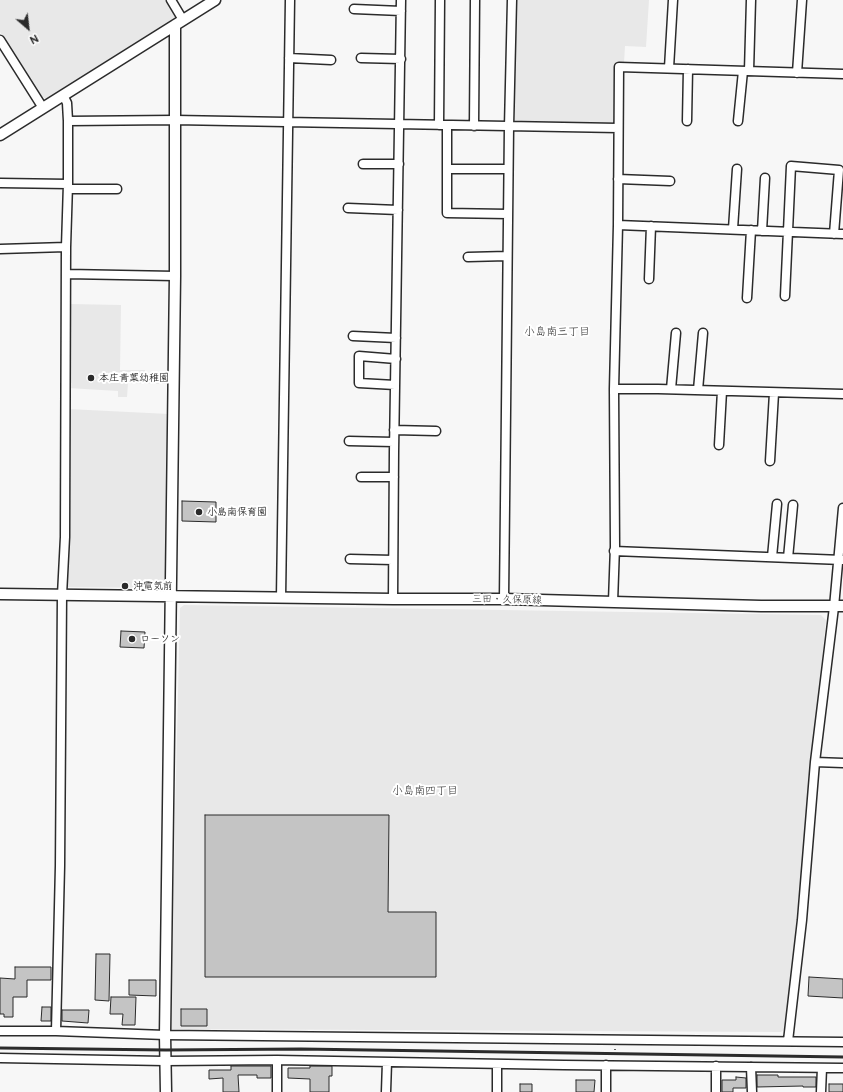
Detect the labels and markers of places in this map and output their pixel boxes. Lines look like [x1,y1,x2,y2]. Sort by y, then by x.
place label: 本庄青葉幼稚園 [99,372,169,384]
marker: 本庄青葉幼稚園 [86,373,96,383]
place label: 小島南保育園 [207,506,267,518]
marker: 小島南保育園 [194,507,204,517]
place label: 沖電気前 [133,580,173,592]
marker: 沖電気前 [120,581,130,591]
place label: ローソン [140,633,180,645]
marker: ローソン [127,634,137,644]

